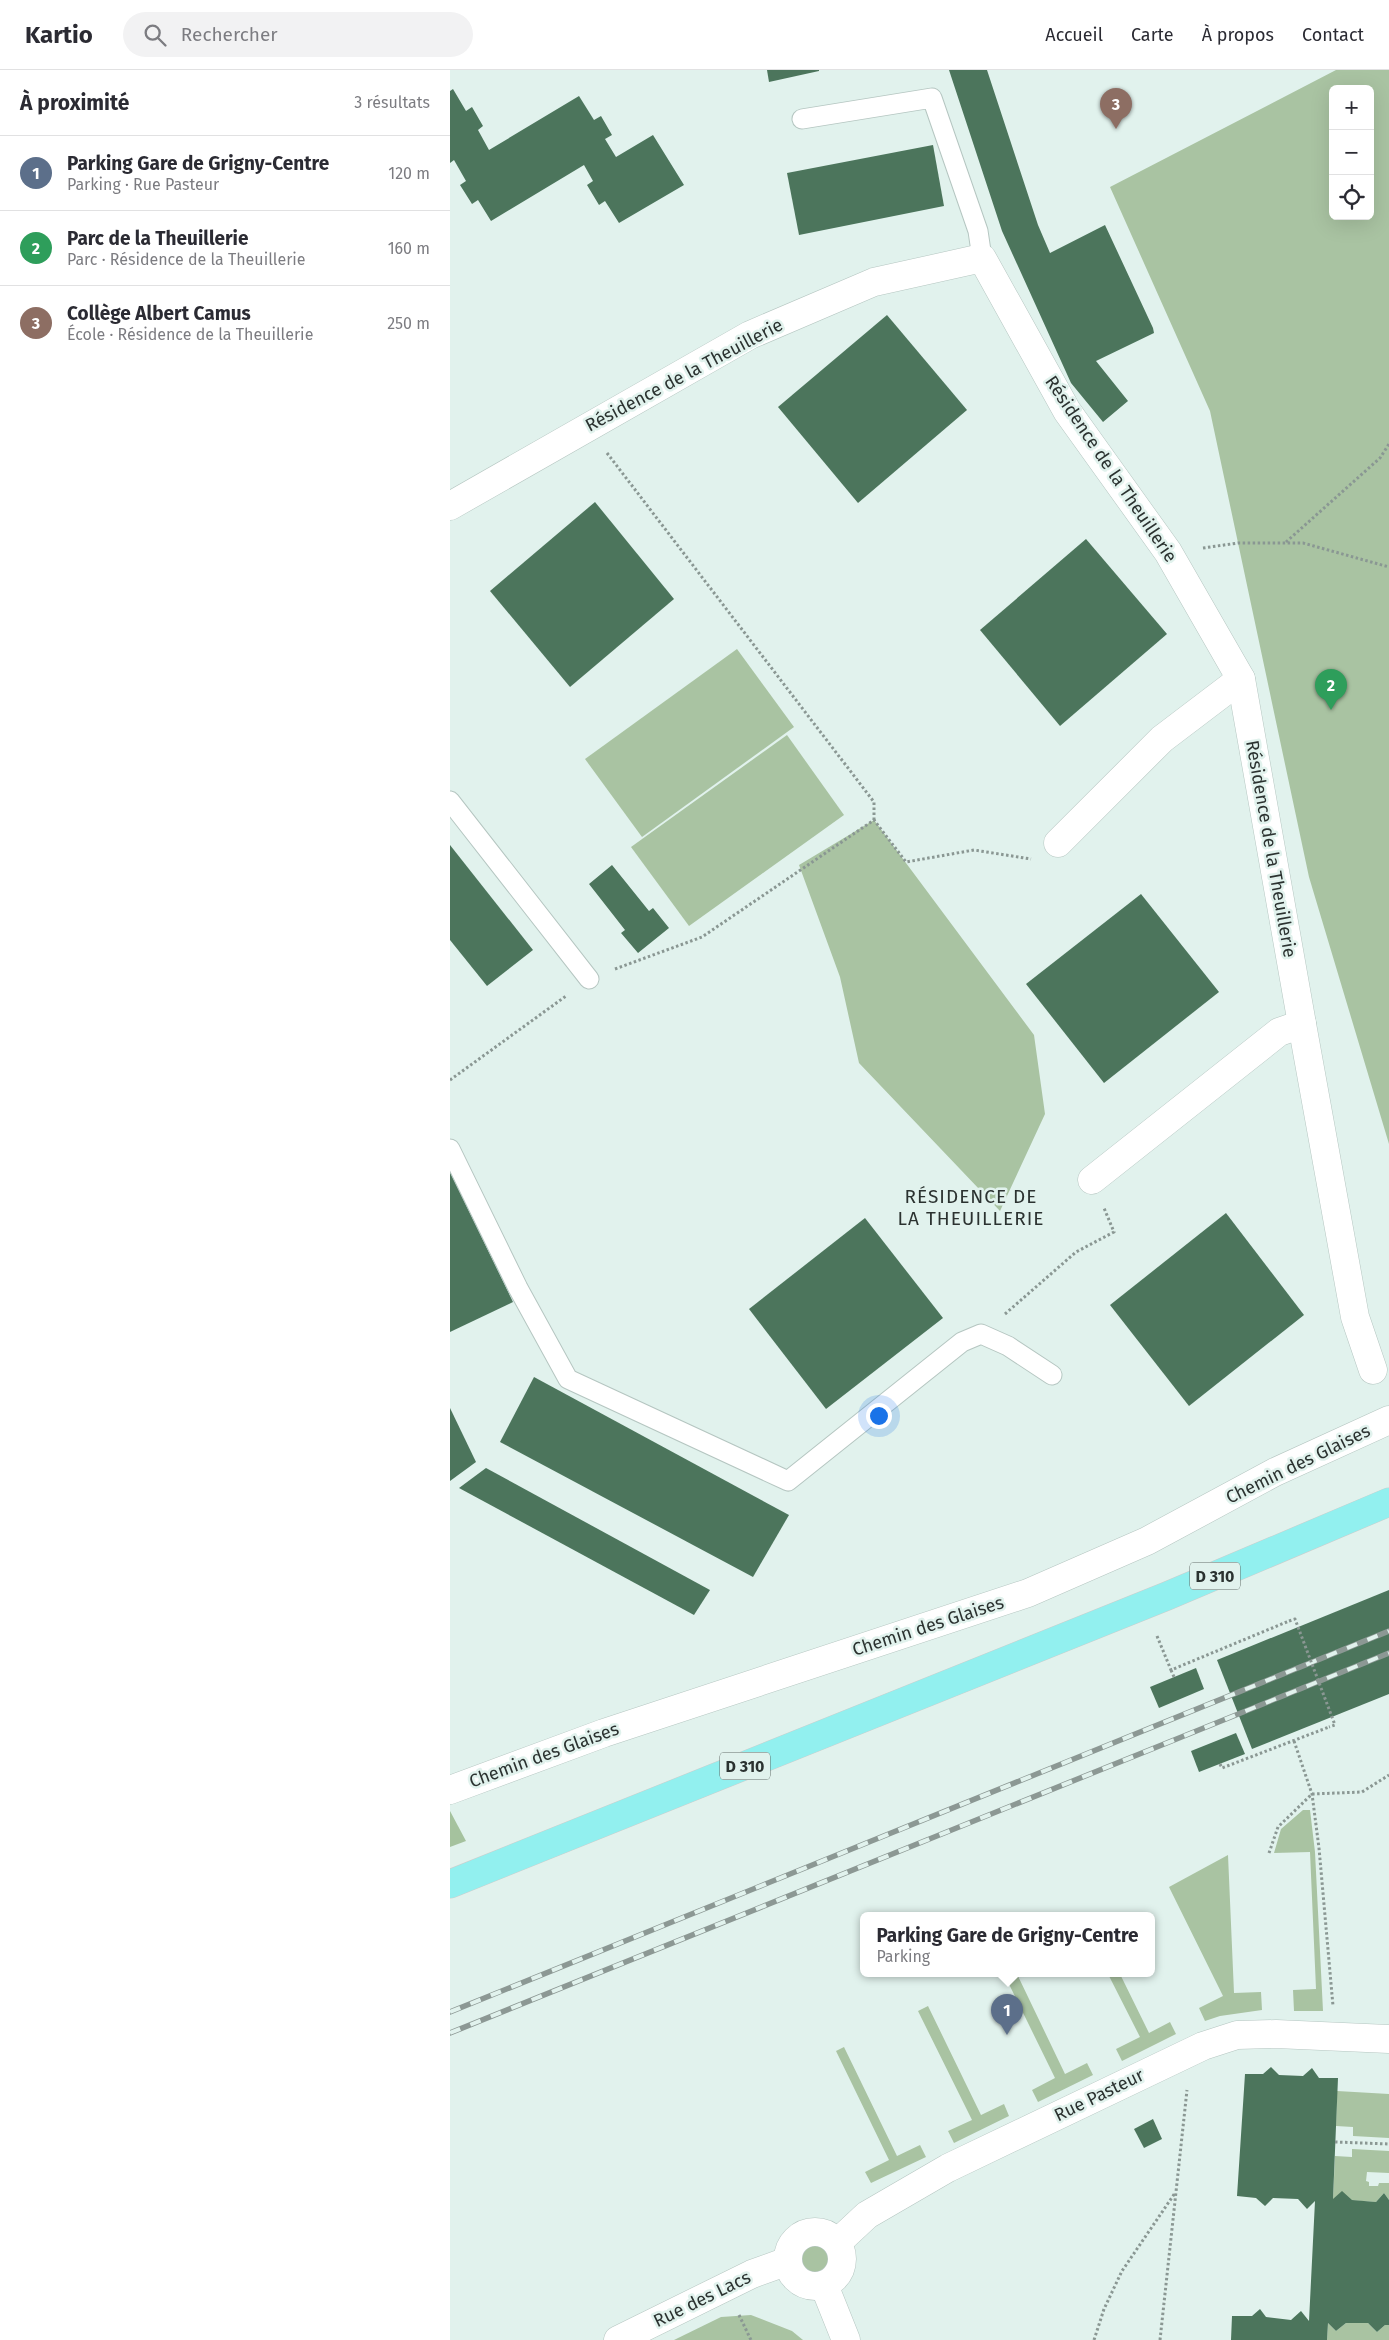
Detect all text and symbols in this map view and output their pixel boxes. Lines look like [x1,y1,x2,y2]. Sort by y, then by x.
search box [123,12,473,57]
text: Kartio [25,21,93,49]
icon: search [141,21,169,49]
text: Rechercher [181,23,278,46]
text: Accueil [1045,24,1103,46]
text: Carte [1131,24,1174,46]
text: À propos [1202,24,1274,46]
text: Contact [1302,24,1364,46]
map controls [1329,85,1374,220]
button: + [1329,85,1374,130]
pin: 3 [1100,88,1132,129]
text: À proximité [20,90,129,116]
text: 3 résultats [354,93,430,112]
button: − [1329,130,1374,175]
text: Parking Gare de Grigny-Centre [67,152,329,175]
text: 1 [32,164,40,183]
text: 120 m [388,164,430,183]
text: Parking · Rue Pasteur [67,175,219,194]
button: locate [1329,175,1374,220]
text: Parc de la Theuillerie [67,227,248,250]
text: 2 [32,239,40,258]
text: 160 m [388,239,430,258]
text: Parc · Résidence de la Theuillerie [67,250,306,269]
text: Collège Albert Camus [67,302,251,325]
text: 3 [32,314,40,333]
text: 250 m [387,314,430,333]
street label: Résidence de la Theuillerie [582,314,786,436]
text: École · Résidence de la Theuillerie [67,325,313,344]
street label: Résidence de la Theuillerie [1040,372,1182,566]
pin: 2 [1315,669,1347,710]
street label: Résidence de la Theuillerie [1241,739,1301,959]
district label: RÉSIDENCE DE LA THEUILLERIE [898,1185,1044,1230]
your location [866,1403,892,1429]
street label: Chemin des Glaises [1222,1420,1374,1508]
road number: D 310 [1190,1562,1240,1590]
street label: Chemin des Glaises [850,1591,1006,1661]
street label: Chemin des Glaises [466,1718,622,1792]
road number: D 310 [720,1752,770,1780]
popup [860,1912,1155,1977]
text: Parking Gare de Grigny-Centre [876,1924,1139,1947]
text: Parking [876,1947,930,1966]
pin: 1 [991,1994,1023,2035]
street label: Rue Pasteur [1051,2064,1147,2126]
street label: Rue des Lacs [650,2266,754,2332]

